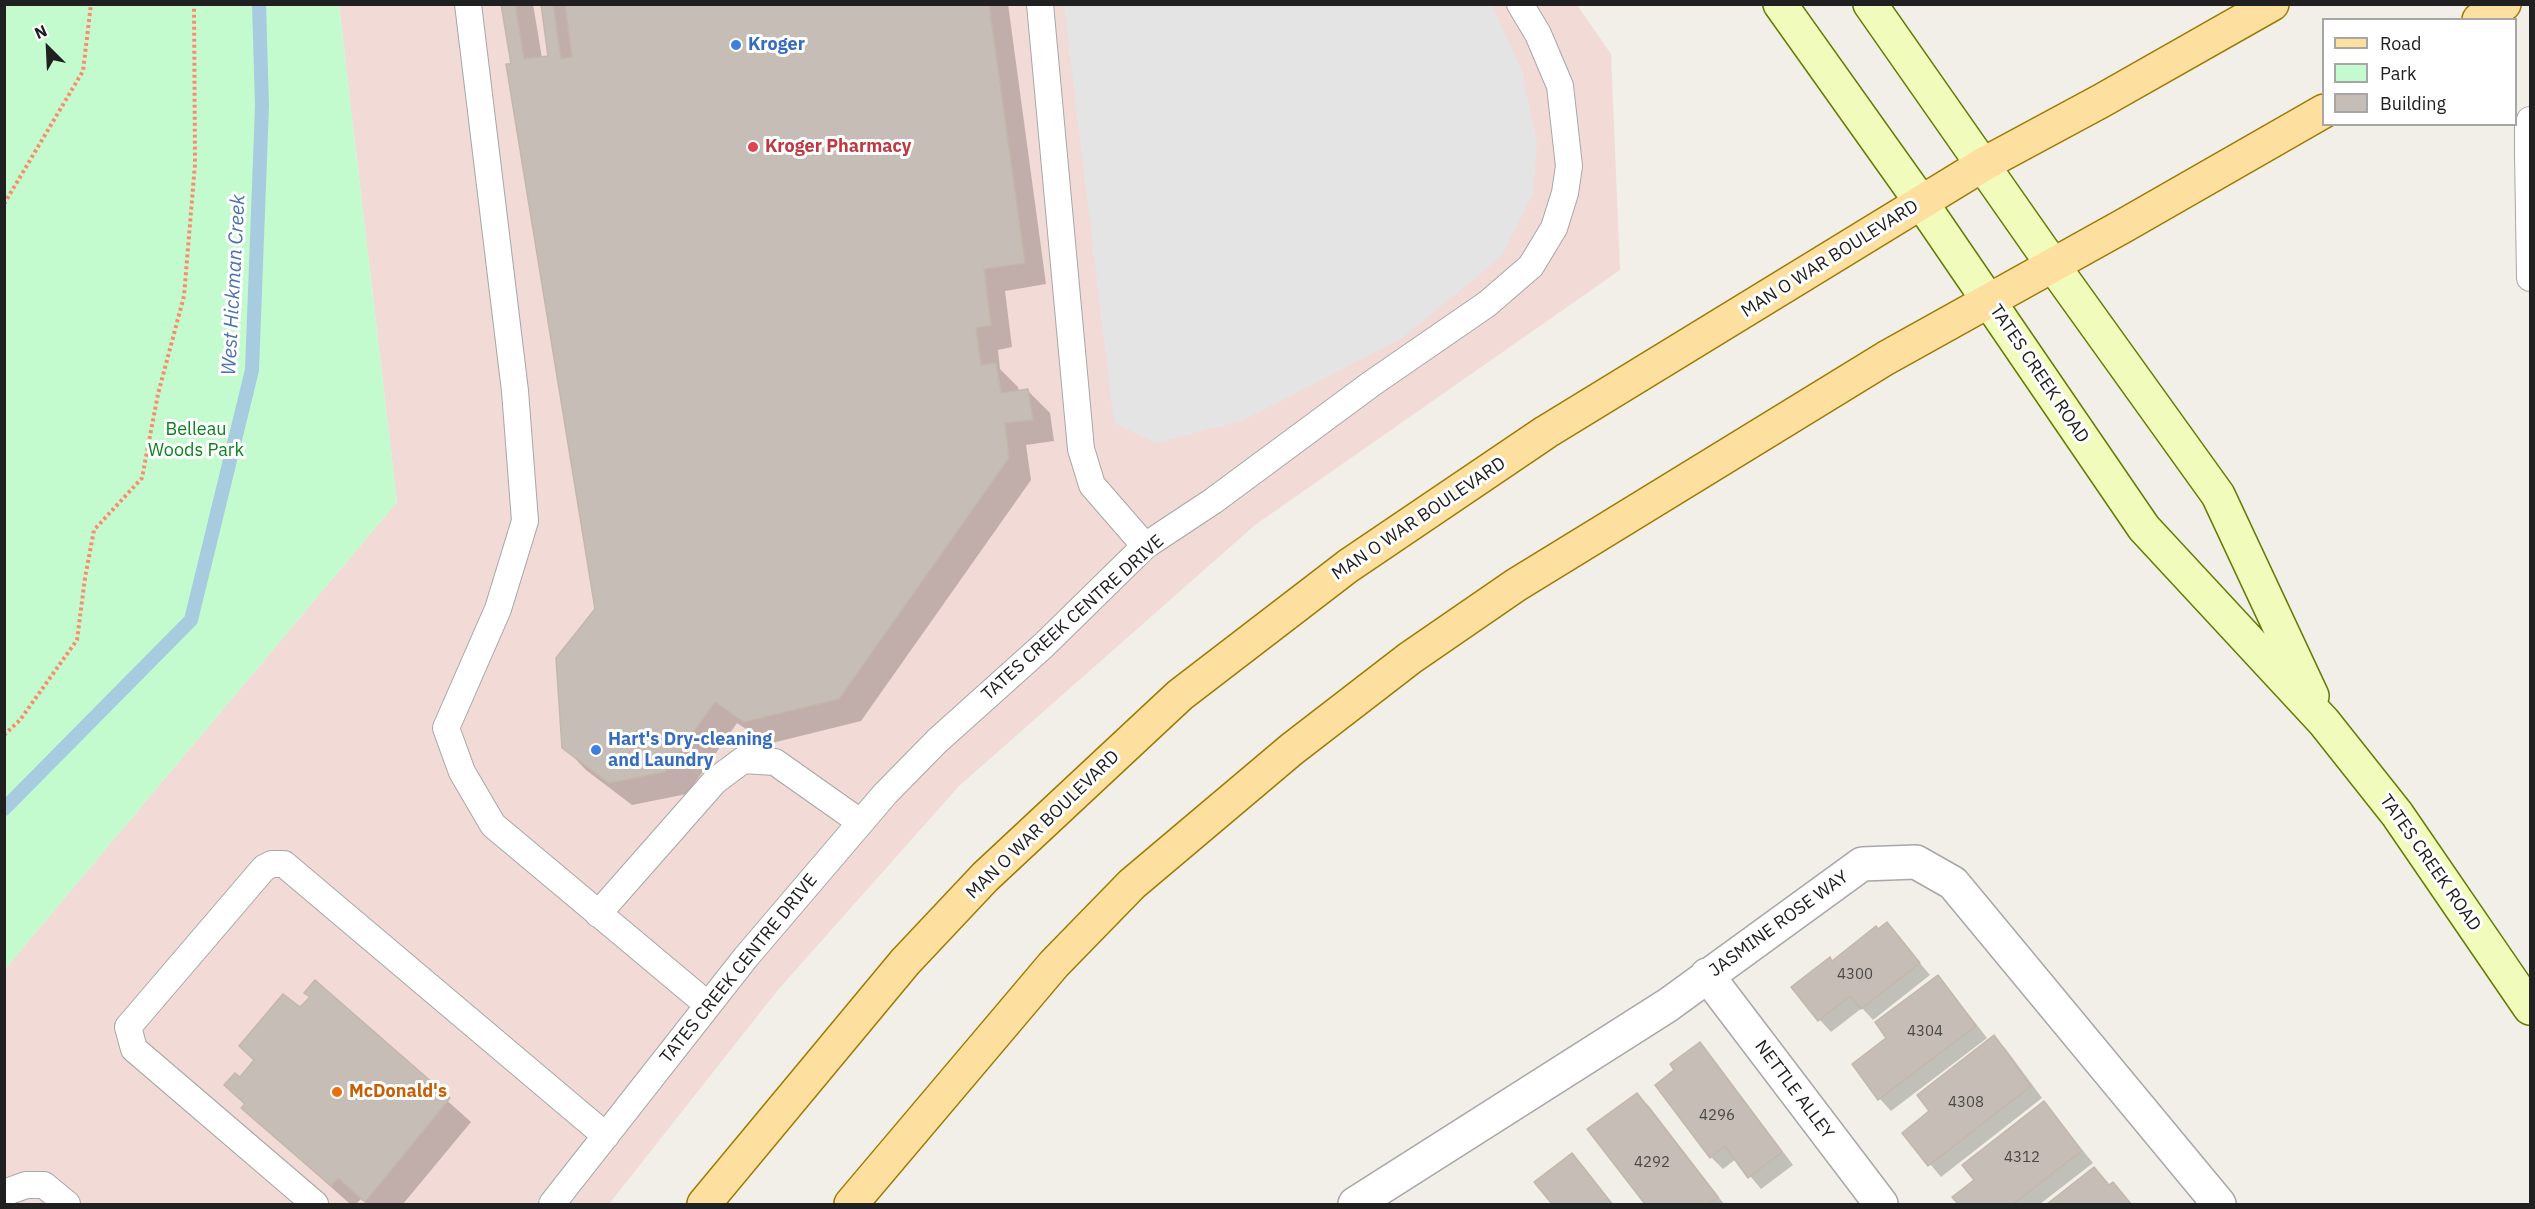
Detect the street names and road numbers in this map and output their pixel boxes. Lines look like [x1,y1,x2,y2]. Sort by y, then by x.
street label: MAN O WAR BOULEVARD [1737,196,1923,322]
street label: TATES CREEK ROAD [1985,301,2093,447]
street label: MAN O WAR BOULEVARD [1328,453,1510,585]
street label: TATES CREEK CENTRE DRIVE [978,530,1168,706]
street label: MAN O WAR BOULEVARD [962,746,1124,904]
street label: TATES CREEK ROAD [2375,791,2485,935]
street label: JASMINE ROSE WAY [1705,866,1853,982]
street label: TATES CREEK CENTRE DRIVE [656,870,822,1068]
street label: NETTLE ALLEY [1750,1036,1838,1144]

